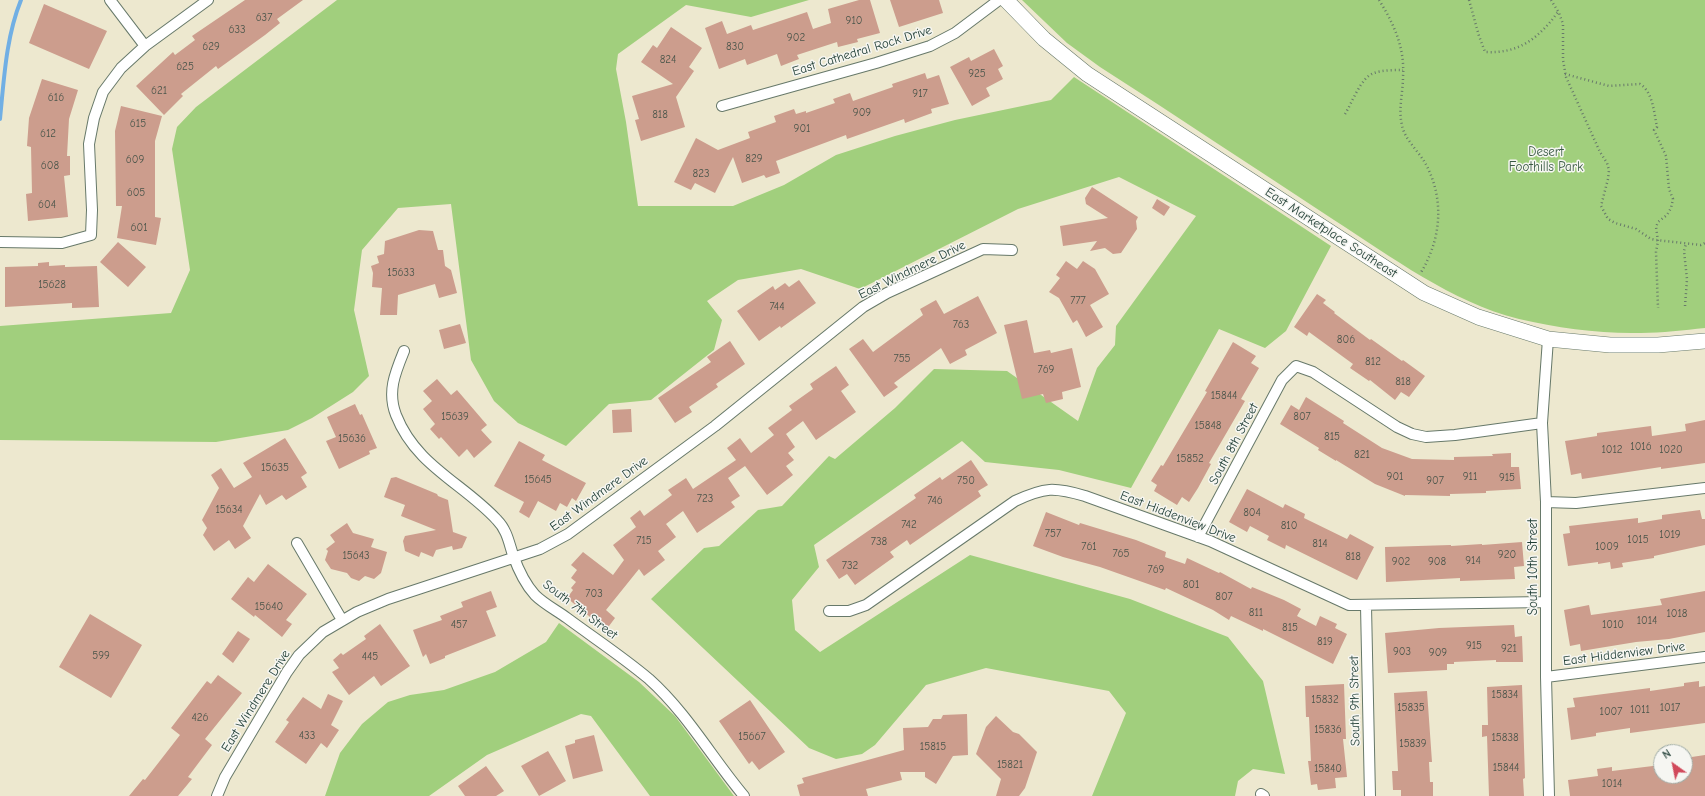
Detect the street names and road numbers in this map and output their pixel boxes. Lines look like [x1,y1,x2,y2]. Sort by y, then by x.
street label: East Cathedral Rock Drive [790,22,934,80]
street label: East Marketplace Southeast [1262,184,1400,282]
street label: East Windmere Drive [856,237,968,303]
street label: South 8th Street [1206,401,1262,487]
street label: East Windmere Drive [547,453,651,535]
street label: East Hiddenview Drive [1118,488,1238,546]
street label: South 10th Street [1525,519,1541,615]
street label: South 7th Street [540,577,620,643]
street label: East Hiddenview Drive [1562,639,1686,669]
street label: East Windmere Drive [218,647,294,755]
street label: South 9th Street [1346,656,1364,746]

